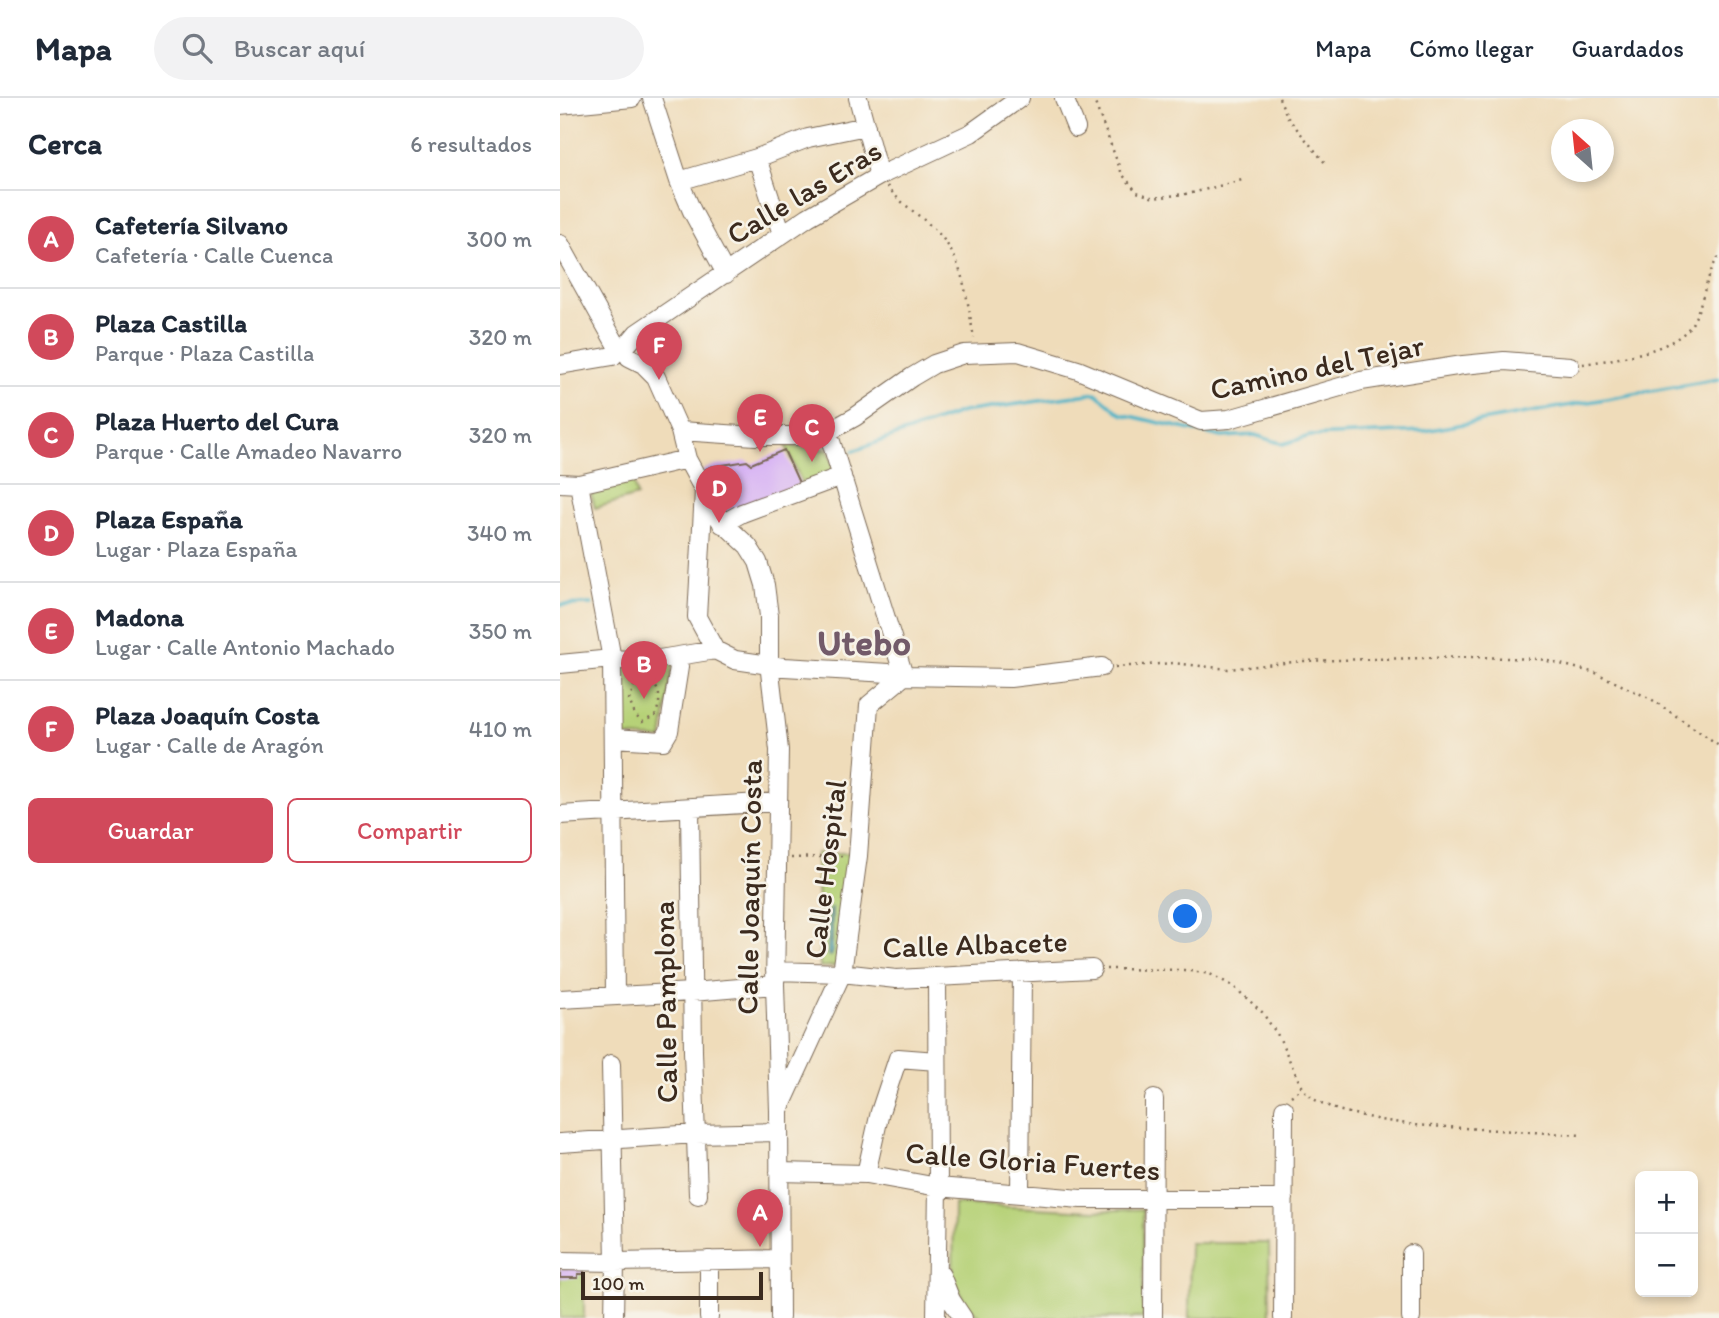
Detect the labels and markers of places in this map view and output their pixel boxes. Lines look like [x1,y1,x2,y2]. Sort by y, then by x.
pin: F [636,322,682,380]
pin: E [737,394,783,452]
pin: C [789,404,835,462]
pin: D [696,465,742,523]
pin: B [621,641,667,699]
pin: A [737,1189,783,1247]

